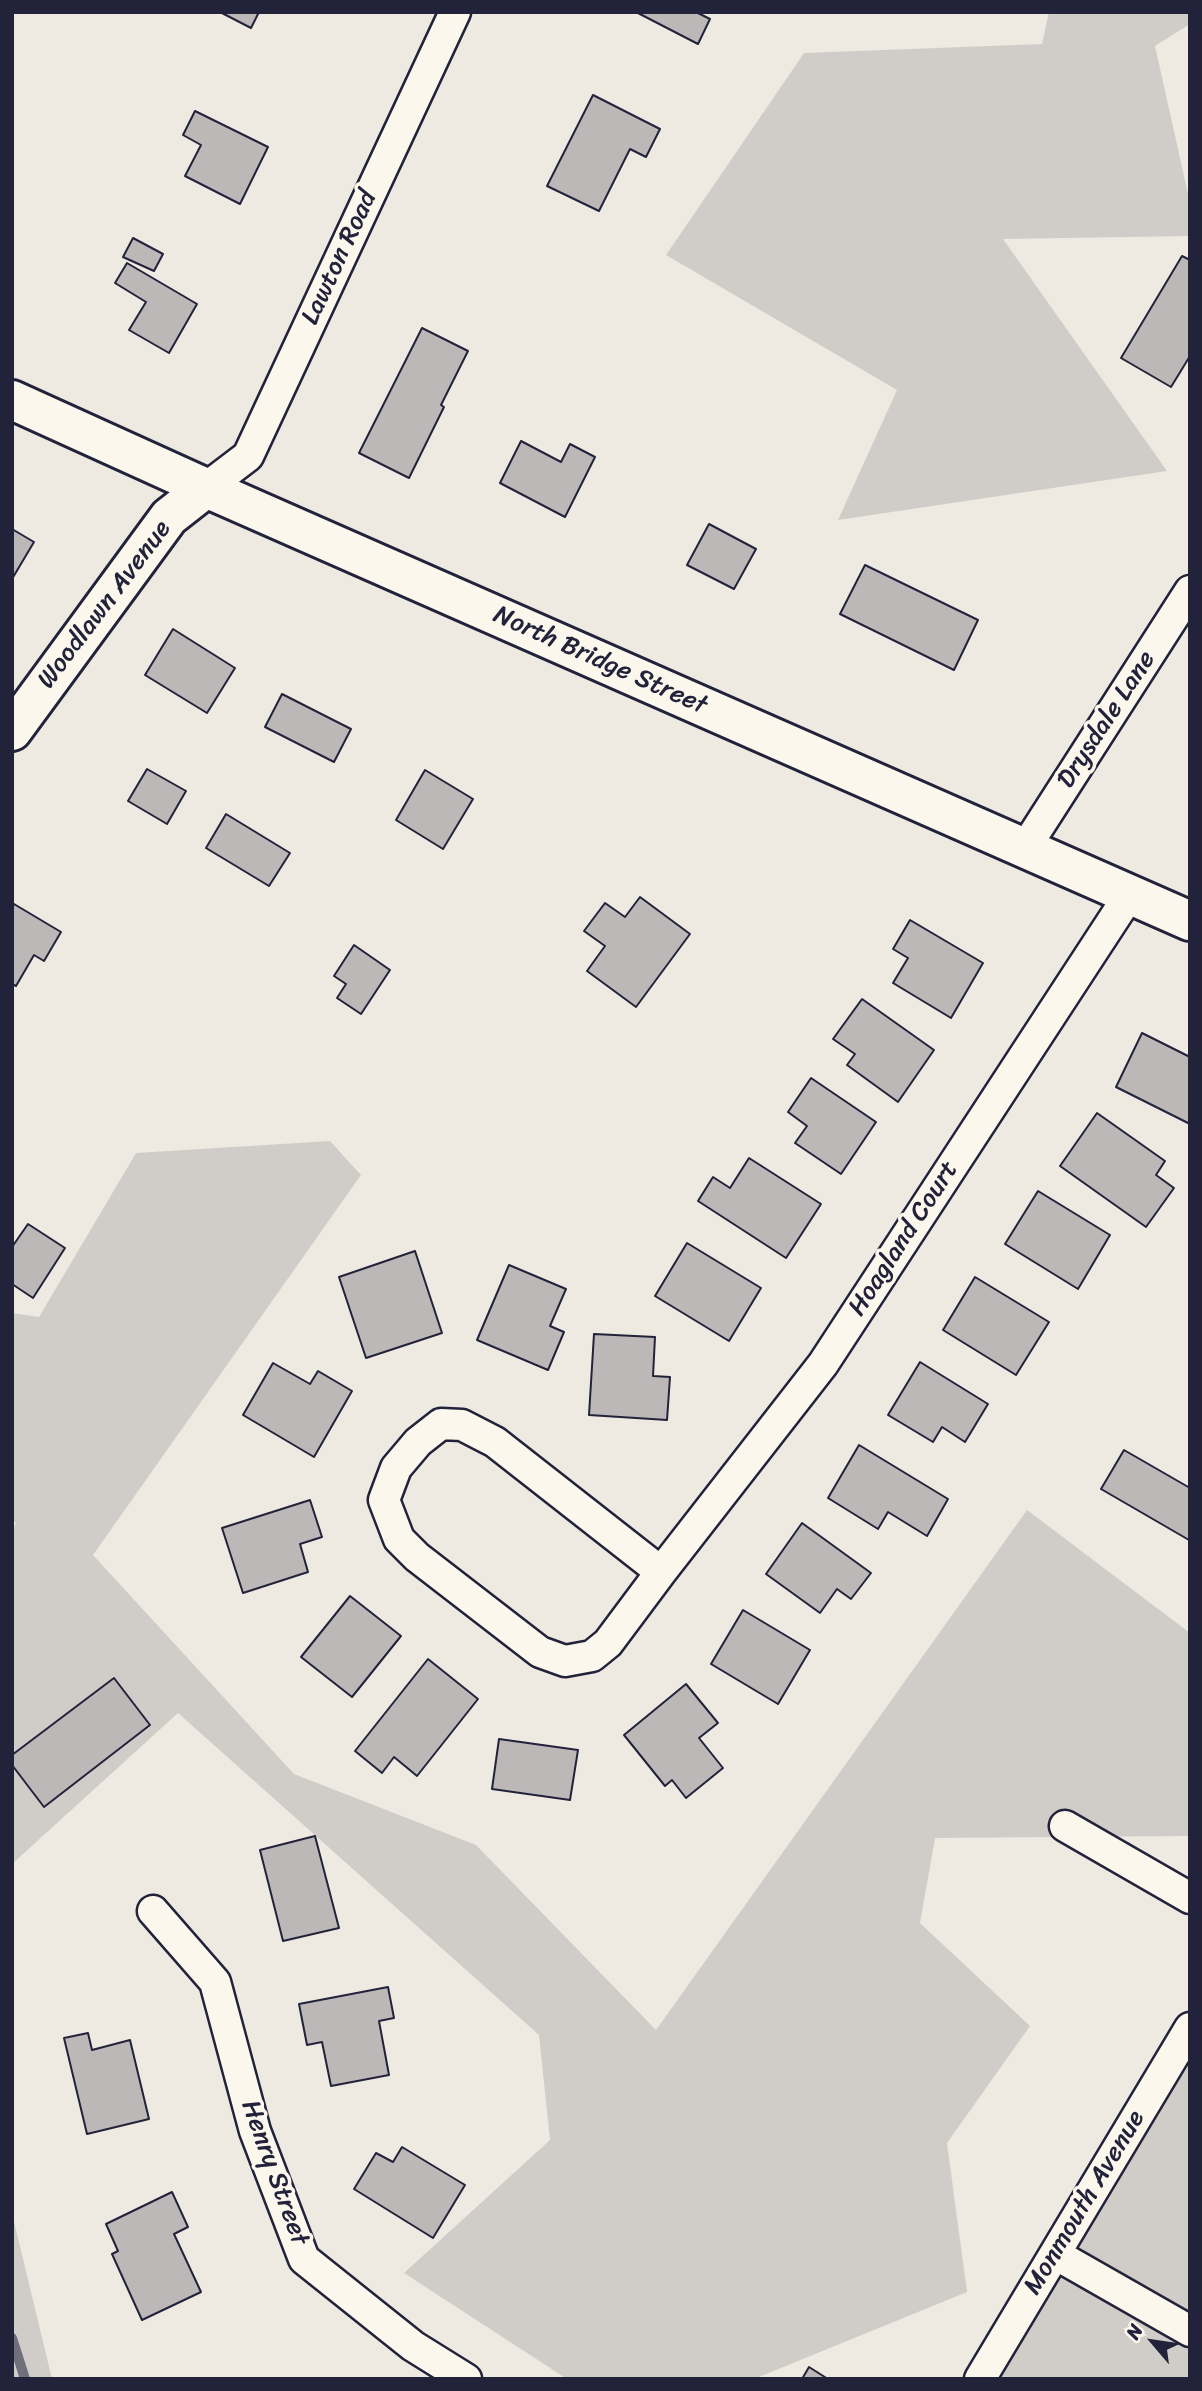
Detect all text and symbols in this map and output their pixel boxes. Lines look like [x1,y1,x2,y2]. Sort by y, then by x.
street label: Lawton Road [295,186,385,330]
street label: Woodlawn Avenue [32,515,178,695]
street label: North Bridge Street [488,600,712,722]
street label: Drysdale Lane [1051,646,1163,794]
street label: Hoagland Court [842,1156,966,1322]
street label: Henry Street [233,2096,315,2250]
street label: Monmouth Avenue [1018,2105,1152,2301]
north arrow [1118,2307,1188,2377]
text: N [1117,2318,1152,2345]

